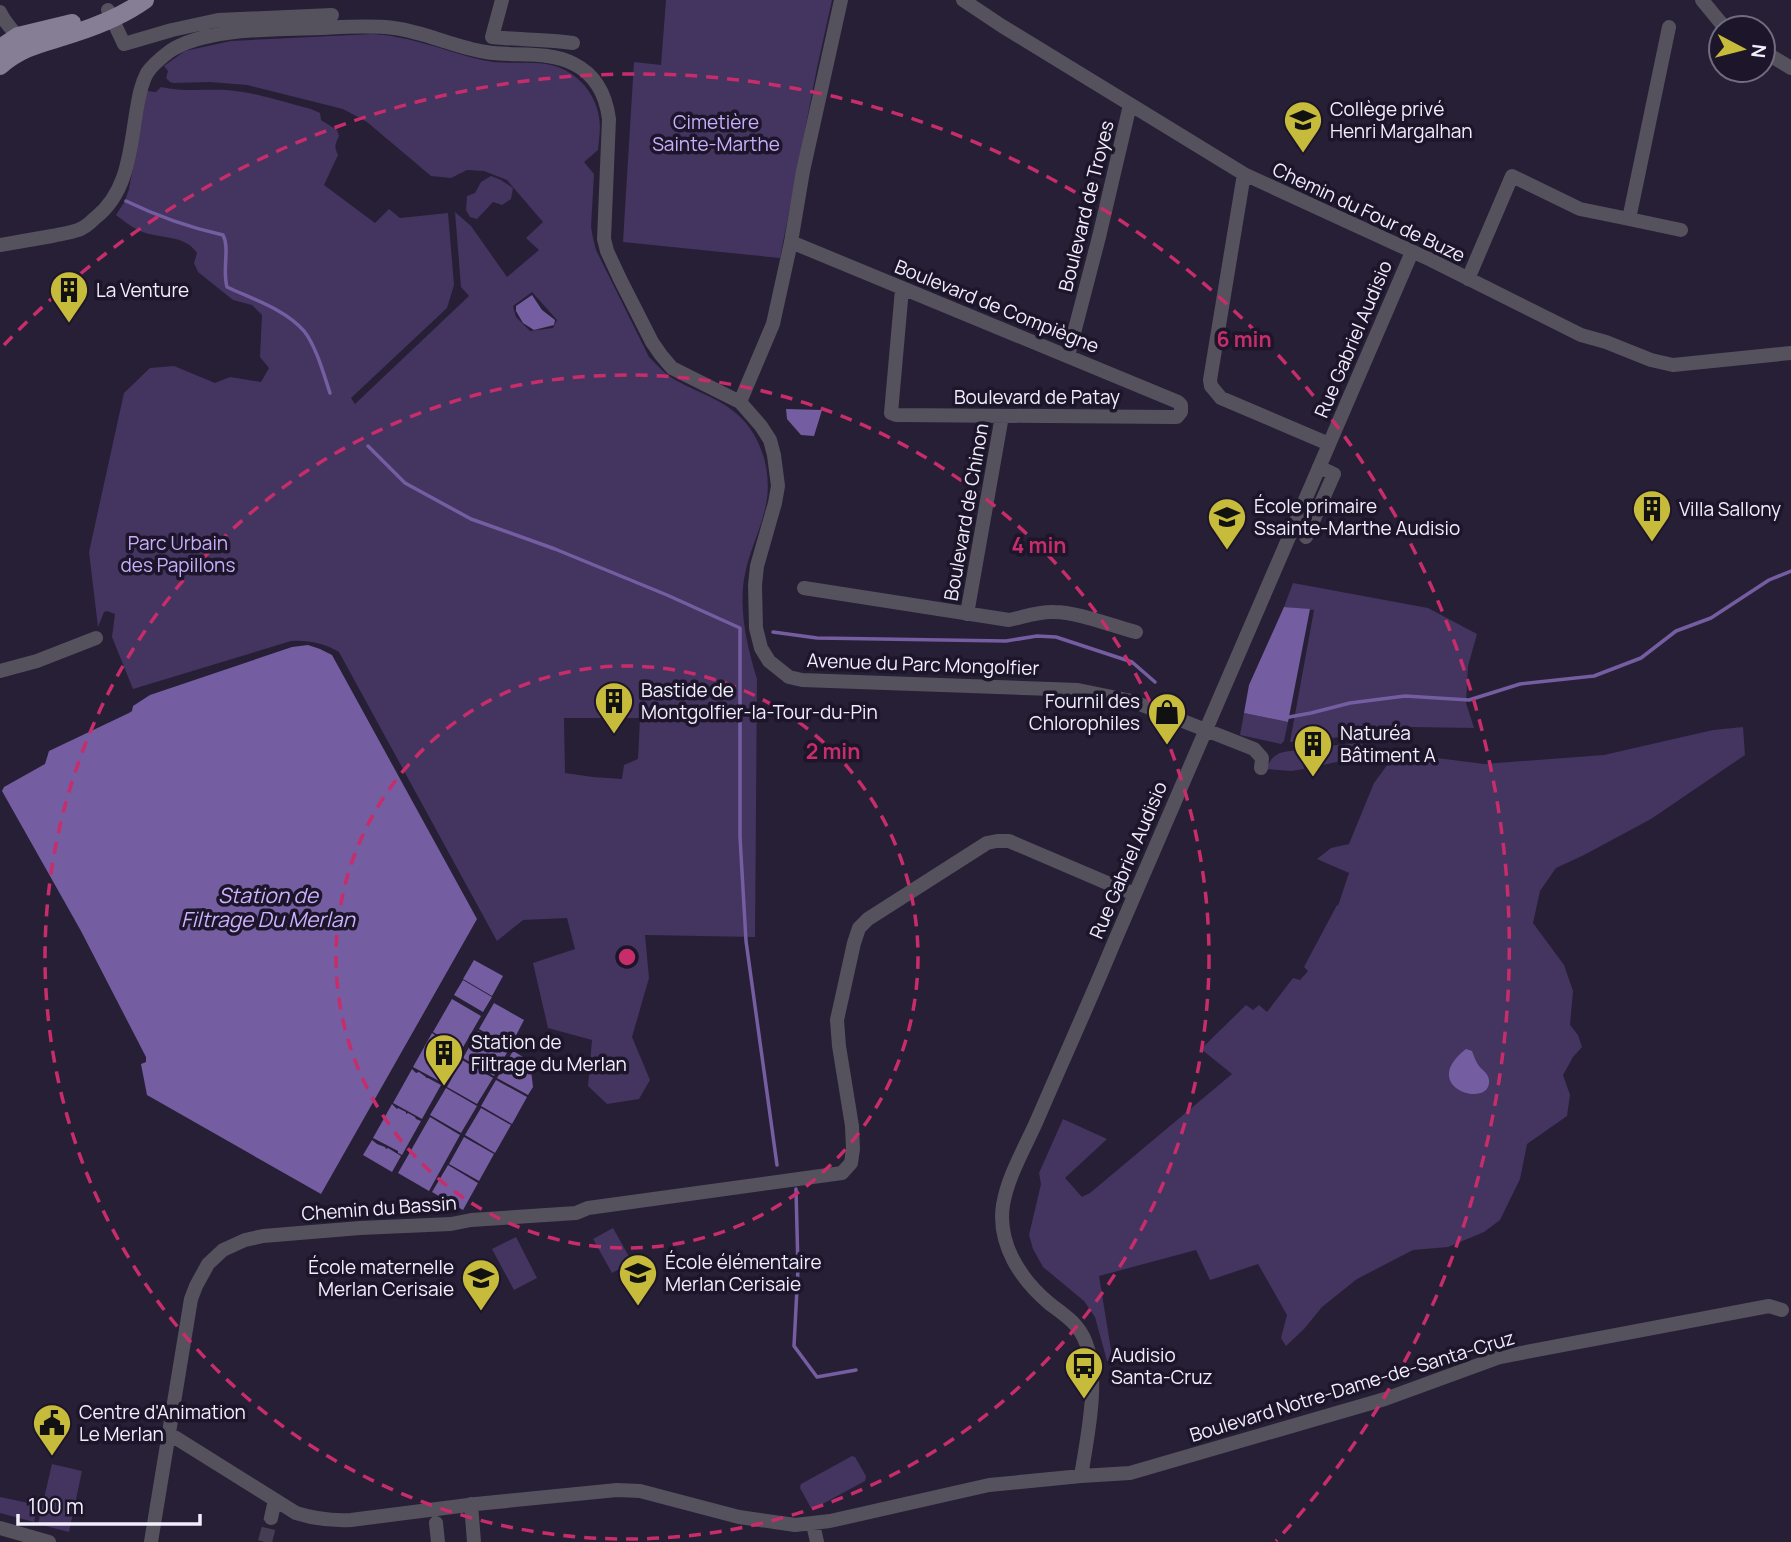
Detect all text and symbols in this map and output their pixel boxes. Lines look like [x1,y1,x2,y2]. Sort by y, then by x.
north arrow [1707,14,1777,84]
text: N [1745,43,1773,59]
place label: Collège privé Henri Margalhan [1330,96,1473,144]
school or university icon: Collège privé Henri Margalhan [1282,99,1324,154]
park label: Cimetière Sainte-Marthe [652,109,780,157]
street label: Boulevard de Troyes [1052,118,1120,294]
street label: Chemin du Four de Buze [1269,156,1469,268]
street label: Boulevard de Compiègne [891,253,1103,359]
street label: Rue Gabriel Audisio [1308,256,1398,422]
building icon: La Venture [48,269,90,324]
place label: La Venture [96,277,189,303]
text: 6 min [1216,325,1272,353]
street label: Boulevard de Patay [954,384,1120,410]
street label: Boulevard de Chinon [938,421,994,603]
building icon: Villa Sallony [1631,488,1673,543]
place label: École primaire Ssainte-Marthe Audisio [1254,493,1460,541]
school or university icon: École primaire Ssainte-Marthe Audisio [1206,496,1248,551]
place label: Villa Sallony [1679,496,1781,522]
park label: Parc Urbain des Papillons [121,530,235,578]
text: 4 min [1012,531,1066,559]
street label: Avenue du Parc Mongolfier [806,647,1040,681]
place label: Bastide de Montgolfier-la-Tour-du-Pin [641,677,878,725]
building icon: Bastide de Montgolfier-la-Tour-du-Pin [593,680,635,735]
place label: Fournil des Chlorophiles [1029,688,1140,736]
shop icon: Fournil des Chlorophiles [1146,691,1188,746]
place label: Naturéa Bâtiment A [1340,720,1436,768]
building icon: Naturéa Bâtiment A [1292,723,1334,778]
text: 2 min [806,737,860,765]
street label: Rue Gabriel Audisio [1083,777,1173,943]
water label: Station de Filtrage Du Merlan [181,881,356,933]
centre of rings [615,945,639,969]
place label: Station de Filtrage du Merlan [471,1029,627,1077]
building icon: Station de Filtrage du Merlan [423,1032,465,1087]
street label: Chemin du Bassin [301,1190,457,1226]
place label: École élémentaire Merlan Cerisaie [665,1249,822,1297]
school or university icon: École élémentaire Merlan Cerisaie [617,1252,659,1307]
place label: École maternelle Merlan Cerisaie [308,1254,454,1302]
school or university icon: École maternelle Merlan Cerisaie [460,1257,502,1312]
street label: Boulevard Notre-Dame-de-Santa-Cruz [1186,1324,1518,1448]
place label: Audisio Santa-Cruz [1111,1342,1213,1390]
bus stop icon: Audisio Santa-Cruz [1063,1345,1105,1400]
place label: Centre d'Animation Le Merlan [79,1399,246,1447]
public building icon: Centre d'Animation Le Merlan [31,1402,73,1457]
scale bar [18,1482,200,1526]
text: 100 m [28,1492,84,1520]

